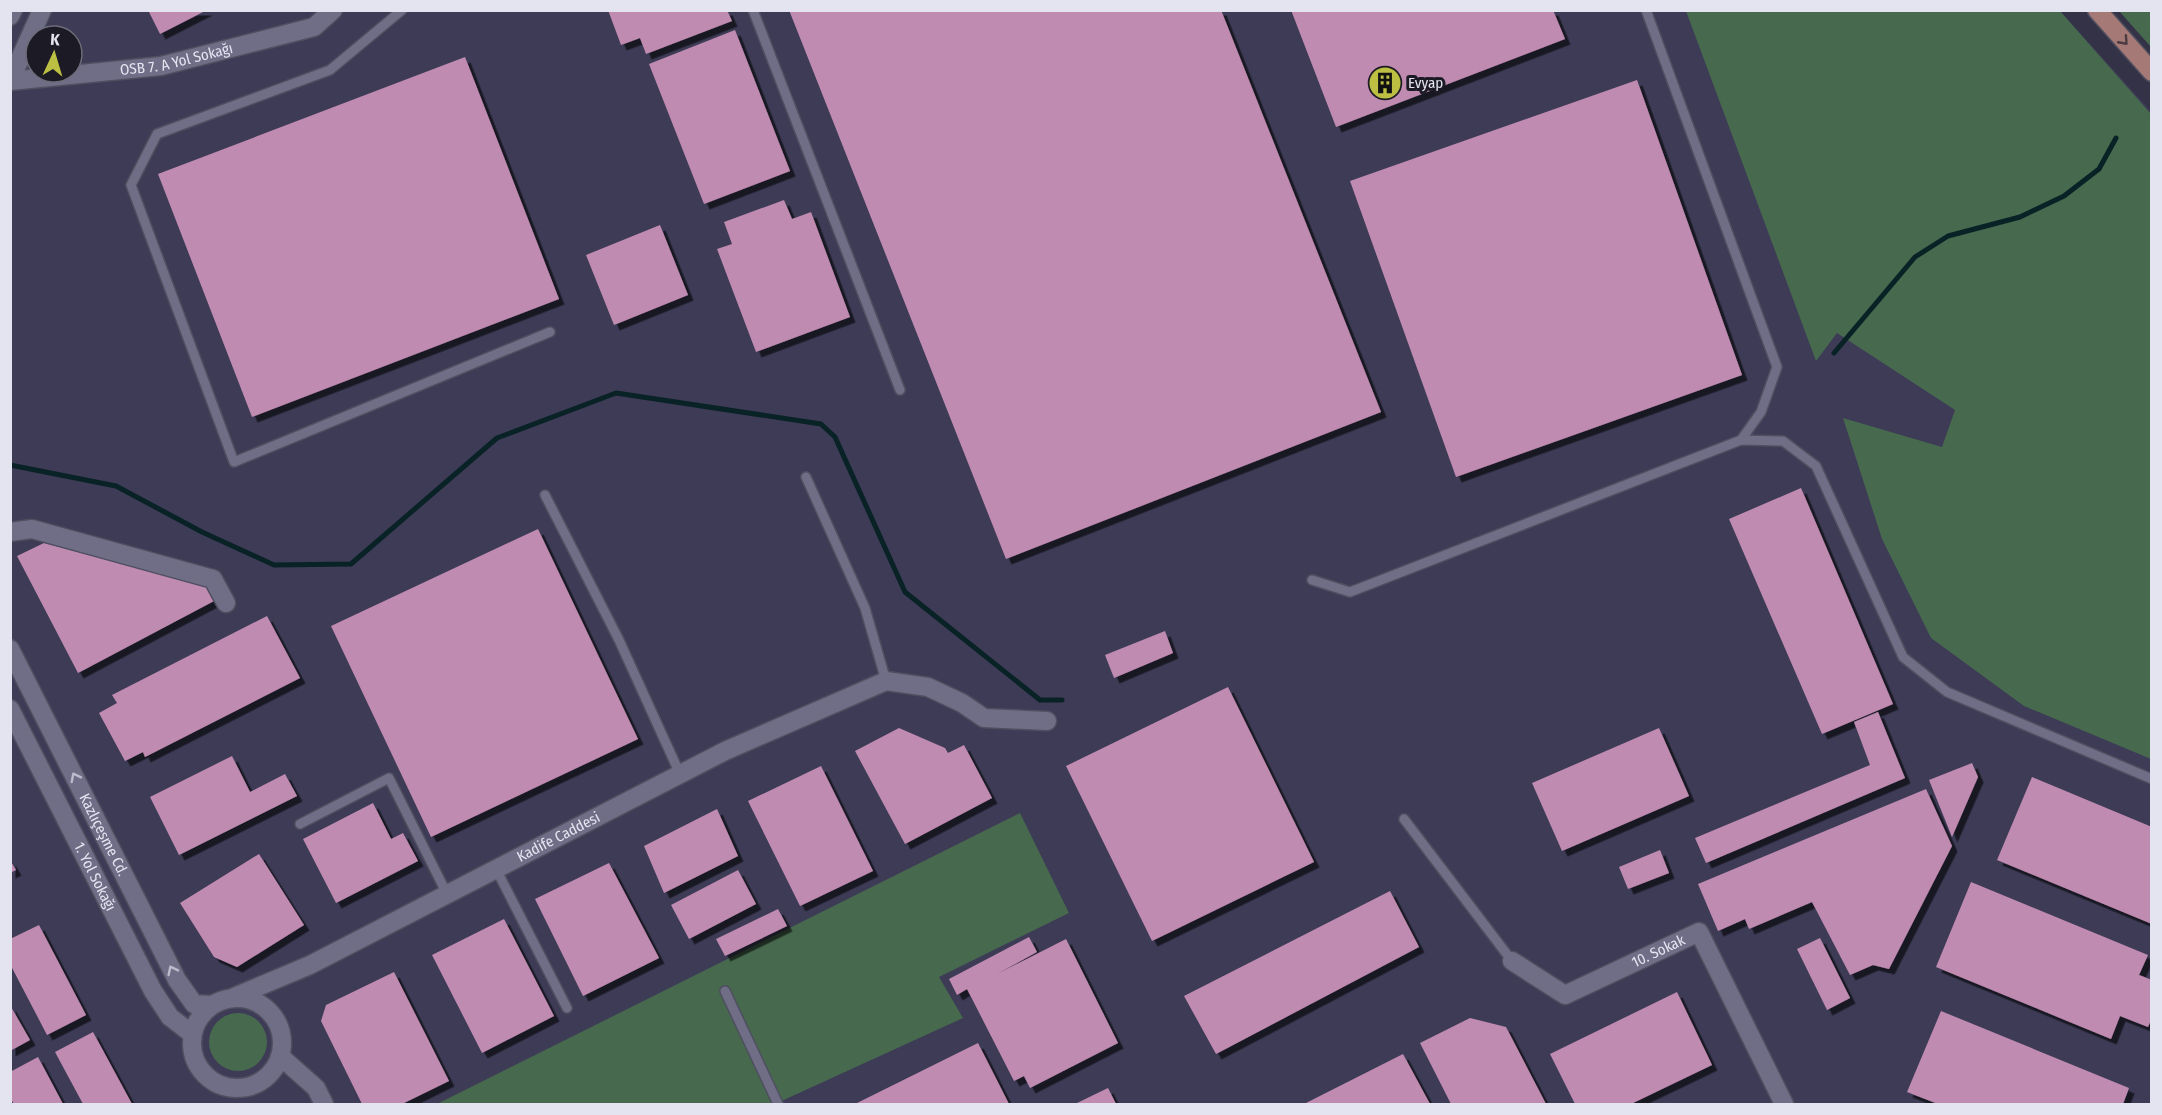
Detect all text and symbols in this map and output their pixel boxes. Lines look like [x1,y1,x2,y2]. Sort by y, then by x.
north arrow [24,24,84,84]
text: K [50,30,61,49]
one-way arrow [2117,34,2128,45]
street label: OSB 7. A Yol Sokağı [119,39,235,79]
building icon: Evyap [1367,65,1403,101]
place label: Evyap [1408,74,1443,92]
one-way arrow [71,772,82,783]
street label: Kazlıçeşme Cd. [75,791,132,879]
street label: Kadife Caddesi [514,808,603,866]
street label: 1. Yol Sokağı [70,839,120,914]
street label: 10. Sokak [1629,931,1688,971]
one-way arrow [167,965,179,976]

